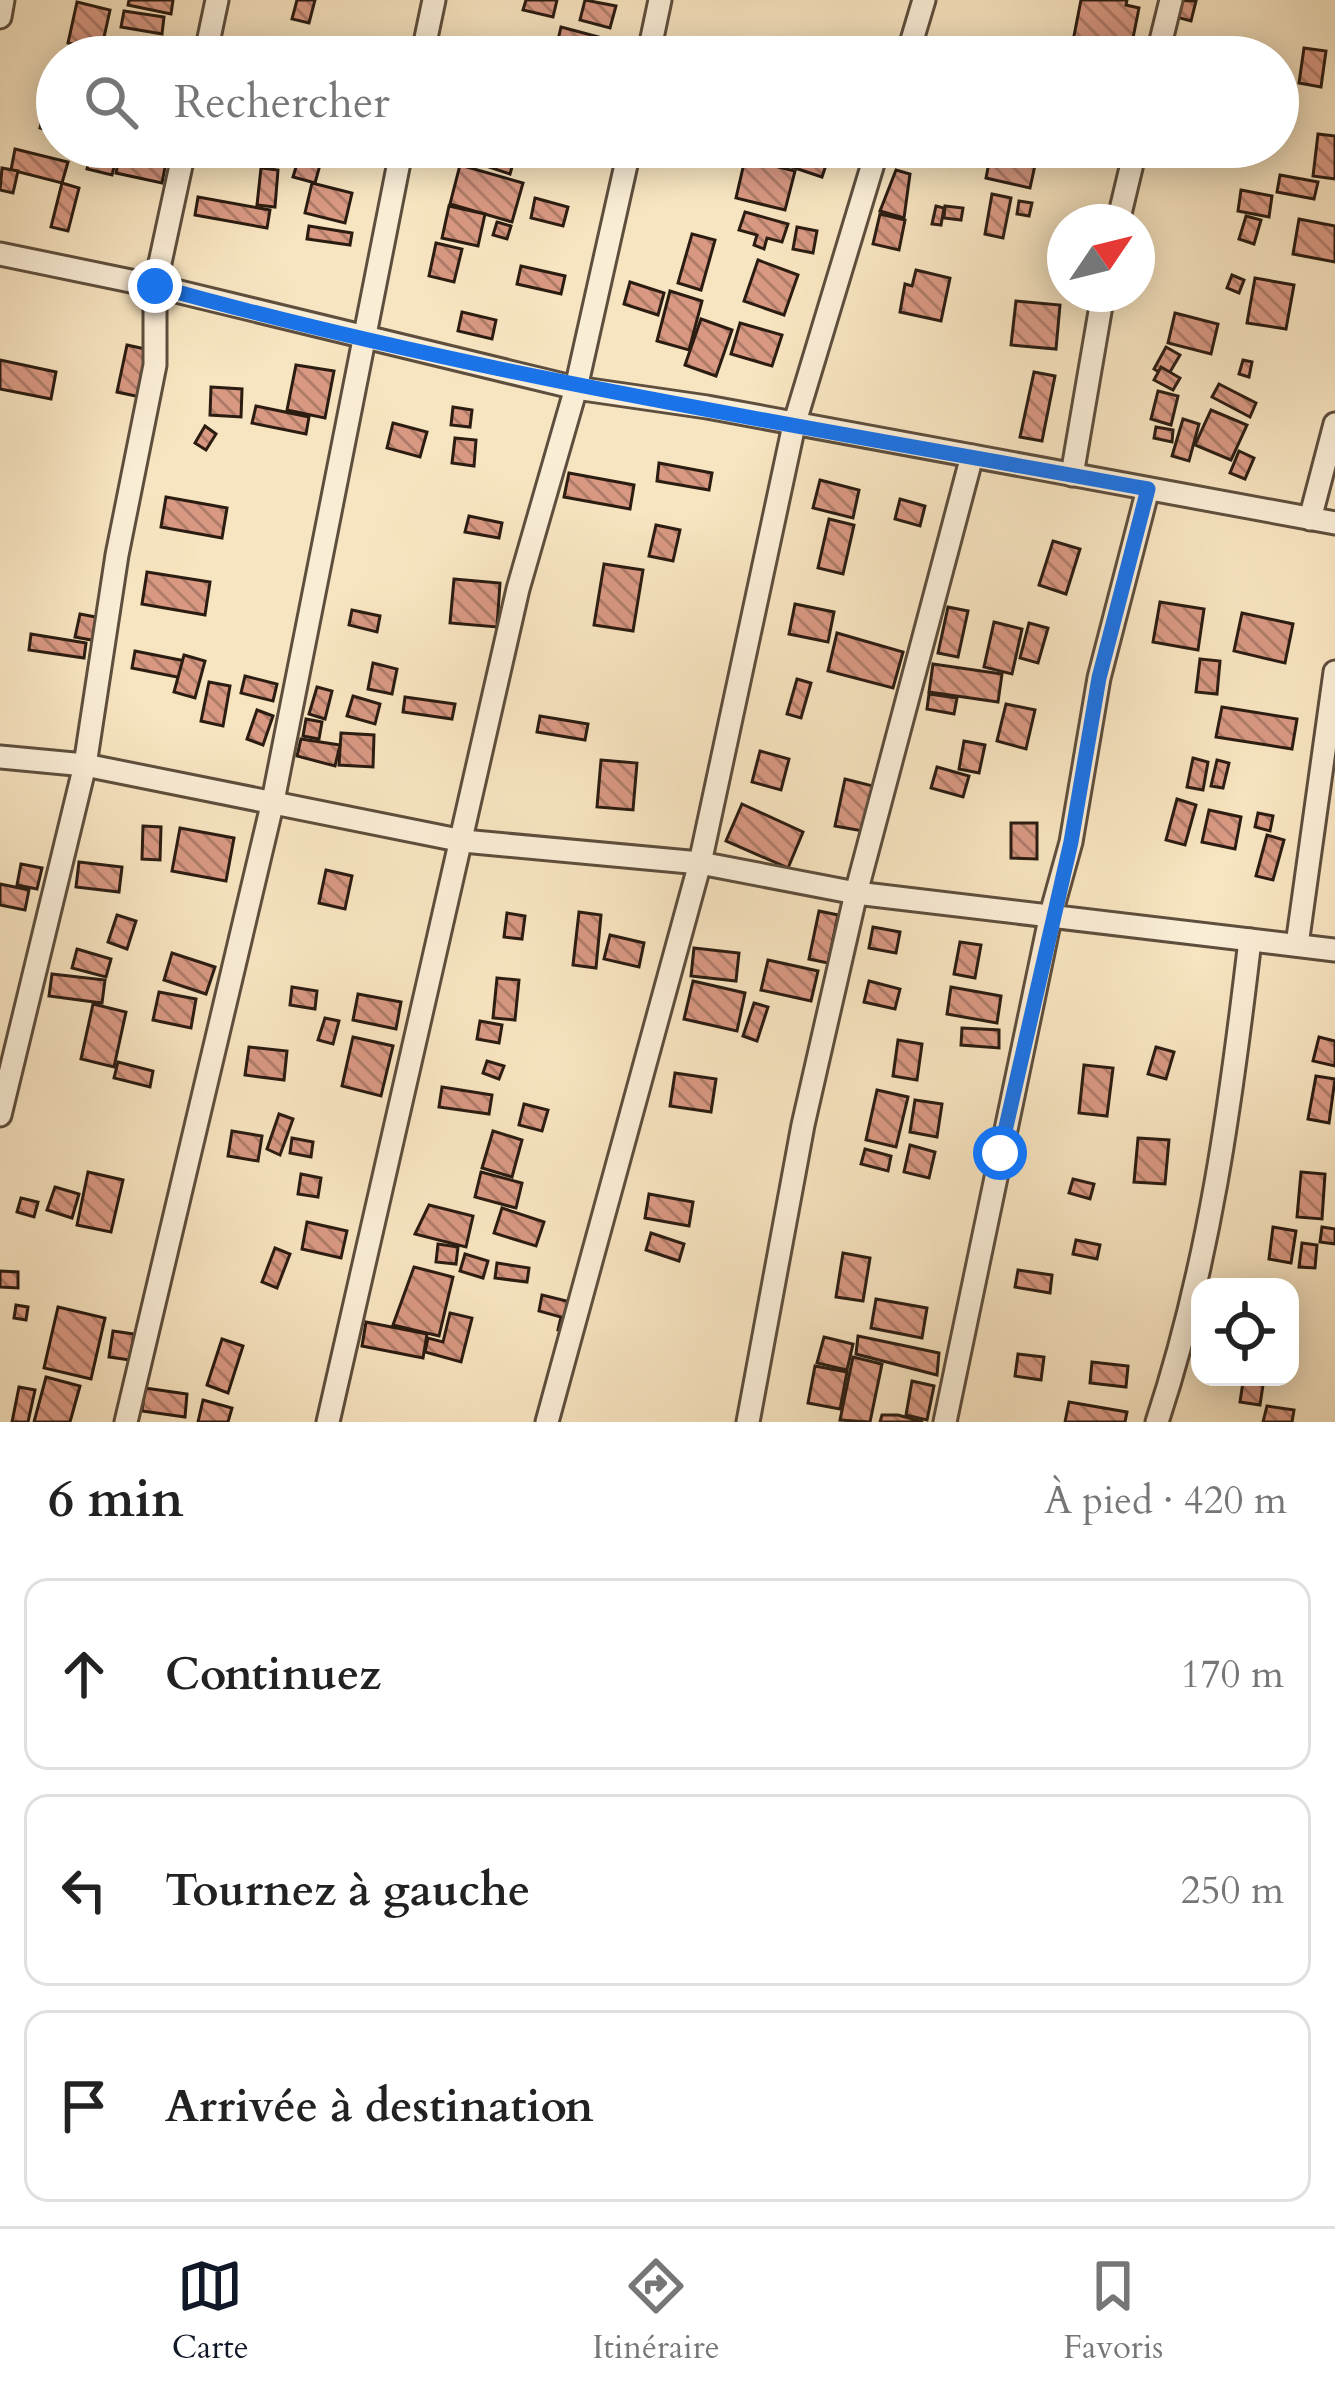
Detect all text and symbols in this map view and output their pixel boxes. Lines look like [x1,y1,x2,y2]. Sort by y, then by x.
search box [36,36,1299,168]
icon: search [78,69,144,135]
text: Rechercher [174,72,390,133]
north arrow [1047,204,1155,312]
route end [128,259,182,313]
route start [973,1126,1027,1180]
map controls [1191,1278,1299,1386]
button: locate [1191,1278,1299,1386]
text: 6 min [48,1465,184,1535]
text: À pied · 420 m [1044,1474,1287,1527]
icon: ahead [51,1641,117,1707]
text: Continuez [165,1644,381,1705]
text: 170 m [1181,1648,1284,1701]
icon: left [51,1857,117,1923]
text: Tournez à gauche [165,1860,530,1921]
text: 250 m [1181,1864,1284,1917]
icon: arrive [51,2073,117,2139]
text: Arrivée à destination [165,2076,594,2137]
tab: Carte [172,2253,249,2370]
tab: Itinéraire [592,2253,720,2370]
tab: Favoris [1063,2253,1163,2370]

